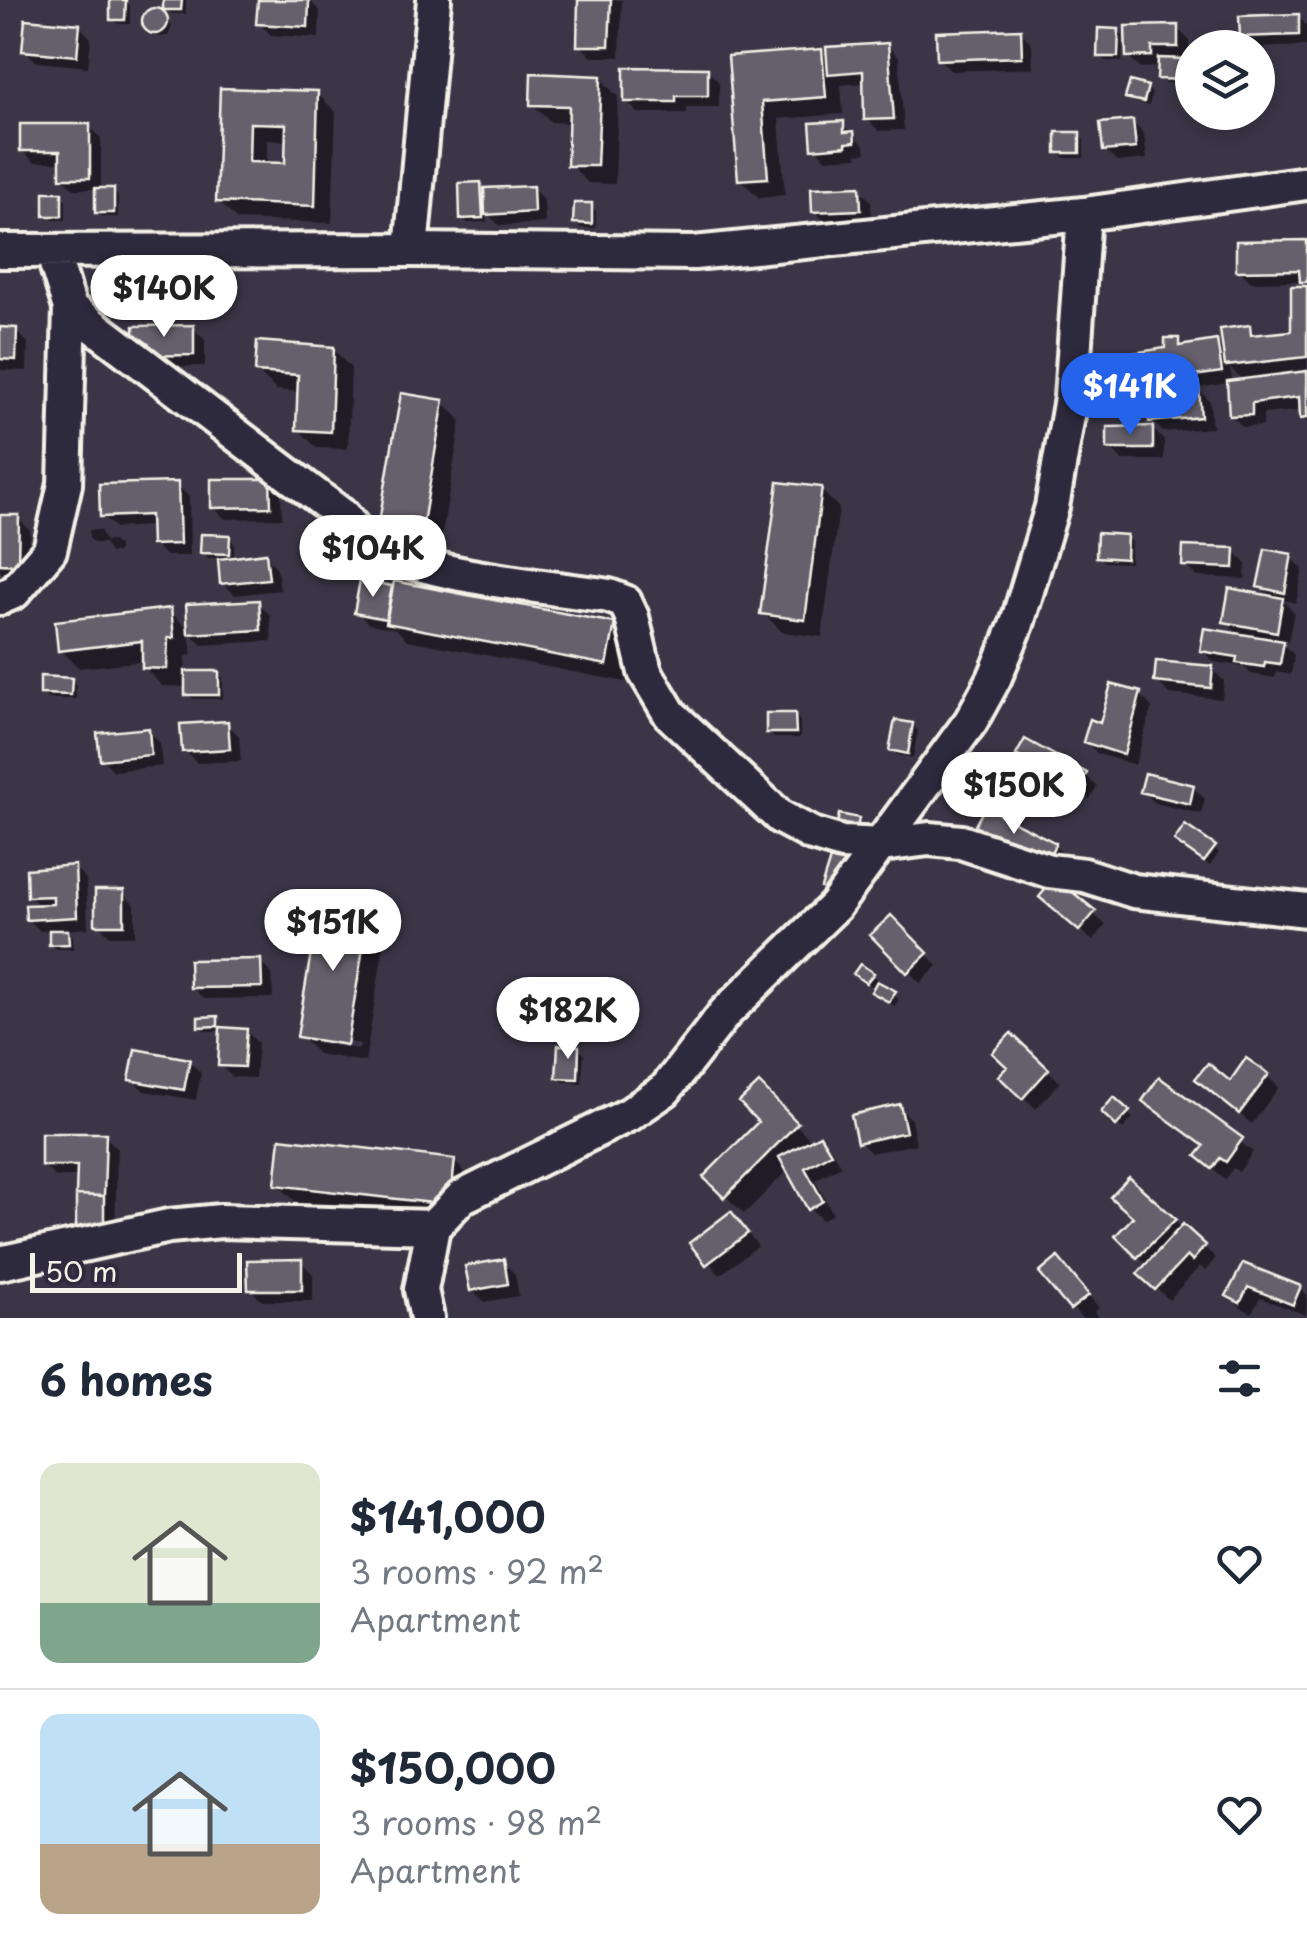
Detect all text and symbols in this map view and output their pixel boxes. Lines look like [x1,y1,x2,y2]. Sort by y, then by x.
map controls [1175,30,1275,130]
button: layers [1175,30,1275,130]
pin: $140K [94,255,234,340]
text: $140K [112,263,216,311]
pin: $141K [1060,353,1200,438]
text: $141K [1083,361,1177,409]
pin: $104K [303,515,443,600]
text: $104K [321,523,425,571]
pin: $150K [944,752,1084,837]
text: $150K [963,760,1065,808]
pin: $151K [263,889,403,974]
text: $151K [286,897,380,945]
pin: $182K [498,977,638,1062]
text: $182K [518,985,618,1033]
scale bar [30,1248,242,1292]
text: 50 m [45,1249,118,1292]
text: 6 homes [40,1347,213,1410]
icon: filters [1212,1351,1267,1406]
text: $141,000 [350,1484,546,1547]
icon: home [120,1503,240,1623]
icon: heart [1212,1536,1267,1591]
text: 3 rooms · 92 m² [350,1547,604,1595]
text: Apartment [350,1595,521,1643]
text: $150,000 [350,1735,556,1798]
icon: home [120,1754,240,1874]
icon: heart [1212,1787,1267,1842]
text: 3 rooms · 98 m² [350,1798,602,1846]
text: Apartment [350,1846,521,1894]

